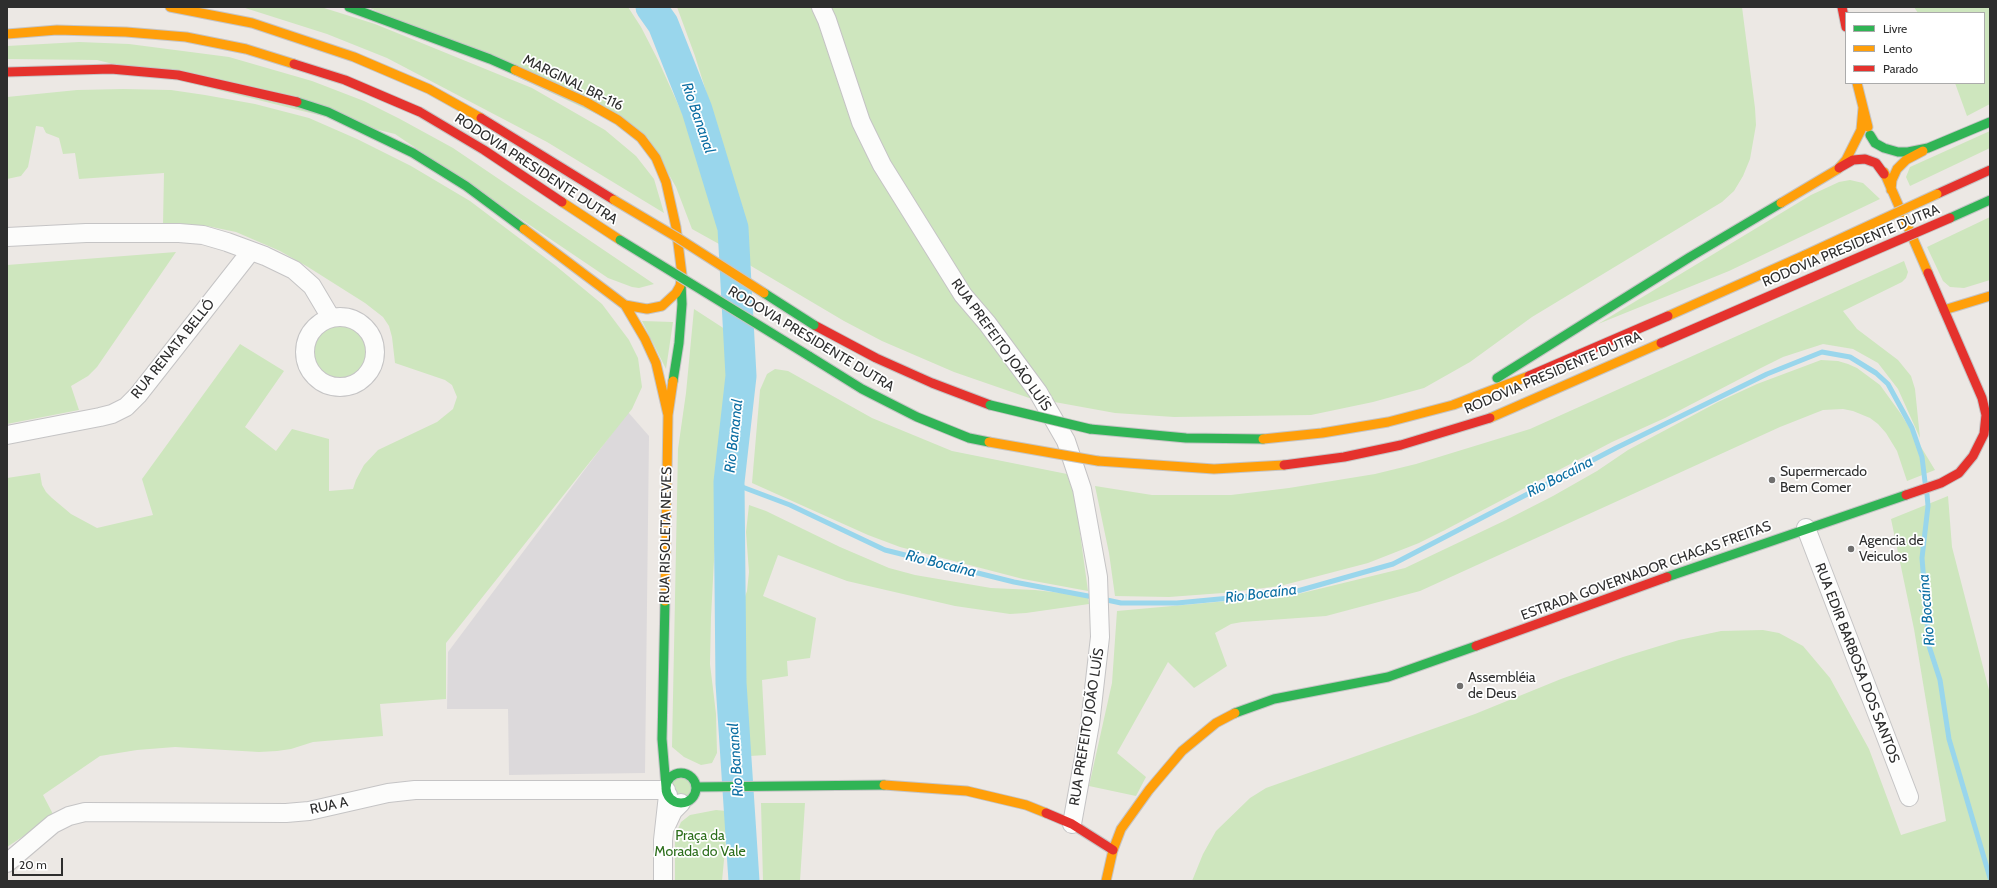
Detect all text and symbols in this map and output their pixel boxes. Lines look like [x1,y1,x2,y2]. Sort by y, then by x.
legend [1845,12,1985,84]
text: Livre [1883,21,1907,36]
text: Lento [1883,41,1912,56]
street label: MARGINAL BR-116 [520,51,626,115]
text: Parado [1883,61,1918,76]
water label: Rio Bananal [677,80,719,156]
street label: RODOVIA PRESIDENTE DUTRA [451,110,621,228]
street label: RODOVIA PRESIDENTE DUTRA [1760,201,1942,291]
street label: RUA PREFEITO JOÃO LUÍS [947,276,1055,414]
street label: RODOVIA PRESIDENTE DUTRA [725,283,897,395]
street label: RUA RENATA BELLÓ [128,296,218,402]
street label: RODOVIA PRESIDENTE DUTRA [1462,328,1644,418]
water label: Rio Bananal [721,398,747,474]
water label: Rio Bocaína [1524,453,1596,501]
place label: Supermercado Bem Comer [1780,464,1867,496]
street label: RUA RISOLETA NEVES [656,467,676,603]
marker: Supermercado Bem Comer [1767,475,1777,485]
street label: ESTRADA GOVERNADOR CHAGAS FREITAS [1519,518,1773,624]
place label: Agencia de Veiculos [1859,533,1924,566]
marker: Agencia de Veiculos [1846,544,1856,554]
water label: Rio Bocaína [904,547,978,581]
street label: RUA EDIR BARBOSA DOS SANTOS [1811,561,1903,765]
water label: Rio Bocaína [1915,573,1939,647]
water label: Rio Bocaína [1224,581,1298,607]
street label: RUA PREFEITO JOÃO LUÍS [1066,647,1108,807]
place label: Assembléia de Deus [1468,670,1536,702]
marker: Assembléia de Deus [1455,681,1465,691]
water label: Rio Bananal [724,722,748,798]
street label: RUA A [308,794,350,818]
park label: Praça da Morada do Vale [654,828,746,860]
scale bar [14,850,65,876]
text: 20 m [19,857,47,872]

